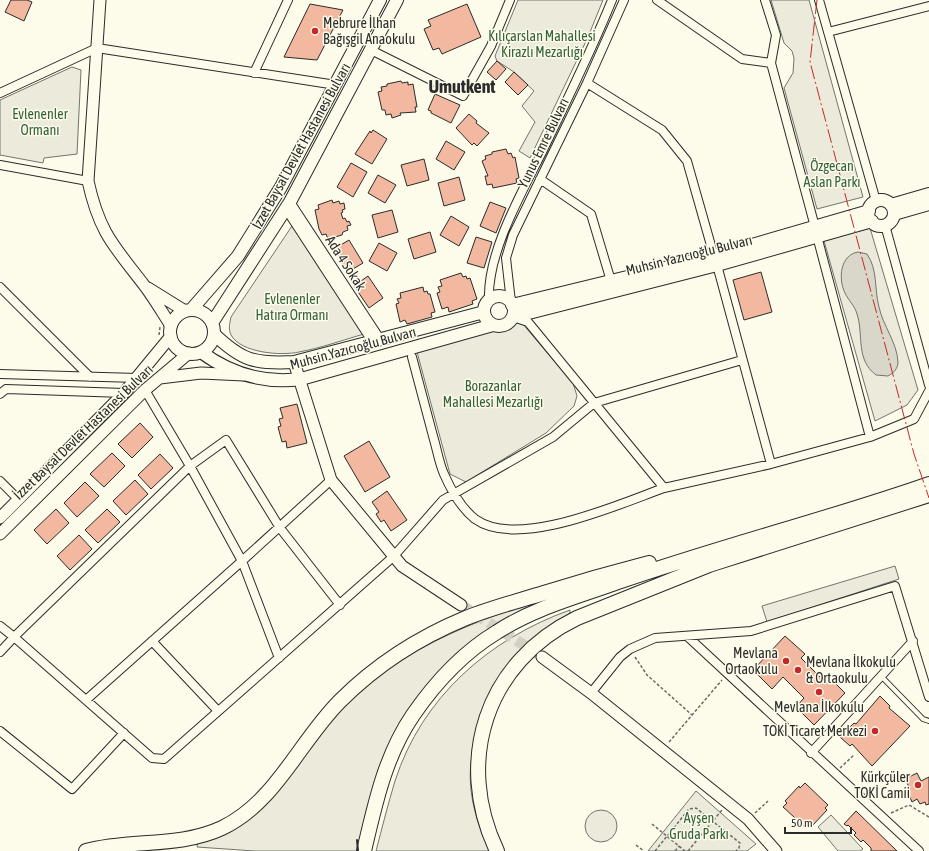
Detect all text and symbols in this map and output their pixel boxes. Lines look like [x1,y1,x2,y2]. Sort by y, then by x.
place label: Mebrure İlhan Bağışgil Anaokulu [323,15,415,47]
marker: Mebrure İlhan Bağışgil Anaokulu [310,26,320,36]
park label: Kılıçarslan Mahallesi Kirazlı Mezarlığı [488,28,596,60]
street label: İzzet Baysal Devlet Hastanesi Bulvarı [249,60,353,232]
district label: Umutkent [428,76,496,97]
street label: Yunus Emre Bulvarı [514,95,572,191]
park label: Evlenenler Ormanı [12,106,69,138]
park label: Özgecan Aslan Parkı [804,158,860,190]
street label: Muhsin Yazıcıoğlu Bulvarı [624,232,754,278]
street label: Ada 4 Sokak [322,233,370,293]
park label: Evlenenler Hatıra Ormanı [255,291,329,323]
street label: Muhsin Yazıcıoğlu Bulvarı [288,323,418,373]
street label: İzzet Baysal Devlet Hastanesi Bulvarı [10,361,156,503]
park label: Borazanlar Mahallesi Mezarlığı [443,378,543,410]
place label: Mevlana Ortaokulu [725,645,778,677]
place label: Mevlana İlkokulu & Ortaokulu [806,654,896,686]
marker: Mevlana Ortaokulu [781,656,791,666]
marker: Mevlana İlkokulu & Ortaokulu [793,665,803,675]
marker: Mevlana İlkokulu [814,687,824,697]
place label: Mevlana İlkokulu [774,699,864,715]
place label: TOKİ Ticaret Merkezi [763,723,867,739]
marker: TOKİ Ticaret Merkezi [870,726,880,736]
place label: Kürkçüler TOKİ Camii [854,769,911,801]
marker: Kürkçüler TOKİ Camii [913,780,923,790]
scale bar [785,809,851,835]
park label: Ayşen Gruda Parkı [669,810,729,842]
text: 50 m [791,816,813,830]

